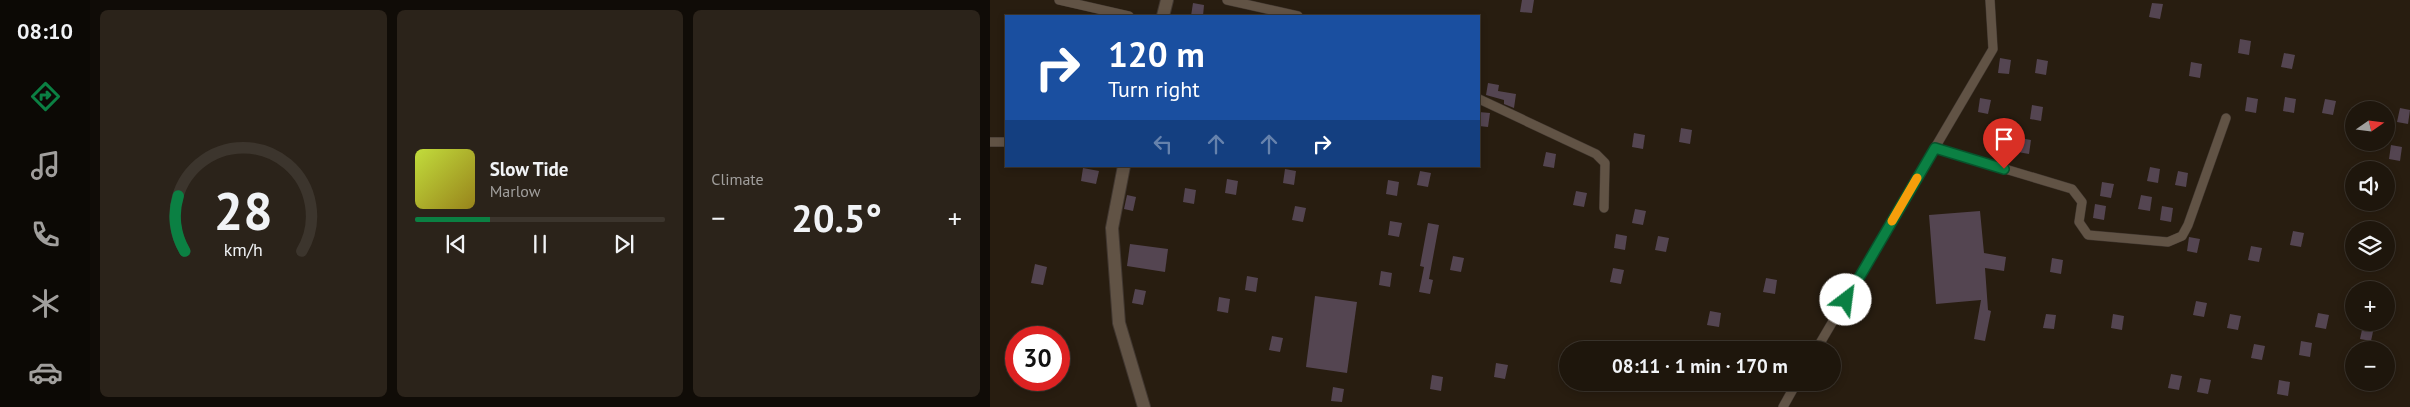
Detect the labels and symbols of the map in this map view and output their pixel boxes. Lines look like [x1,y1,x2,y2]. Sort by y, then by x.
north arrow [2345,101,2395,151]
pin [1983,118,2025,169]
position arrow [1819,273,1871,325]
speed limit sign: 30 [1005,326,1070,391]

